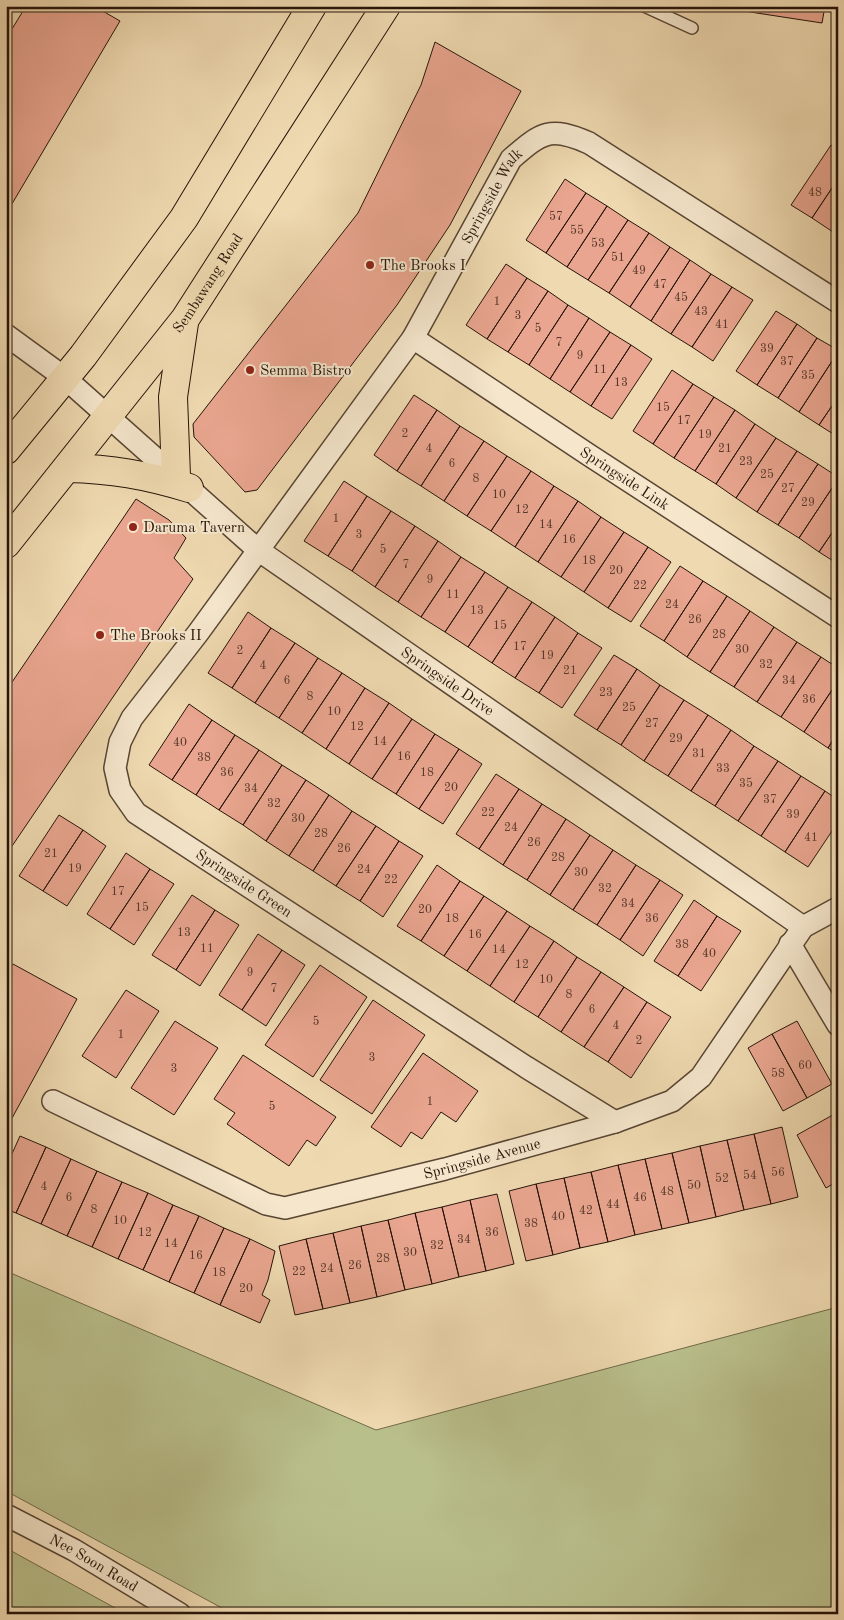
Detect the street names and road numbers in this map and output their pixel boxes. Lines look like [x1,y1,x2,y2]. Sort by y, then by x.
street label: Springside Walk [460,146,526,247]
street label: Sembawang Road [171,231,247,337]
street label: Springside Link [577,445,671,514]
street label: Springside Drive [398,645,496,720]
street label: Springside Green [192,848,294,921]
street label: Springside Avenue [422,1137,543,1183]
street label: Nee Soon Road [47,1533,140,1596]

